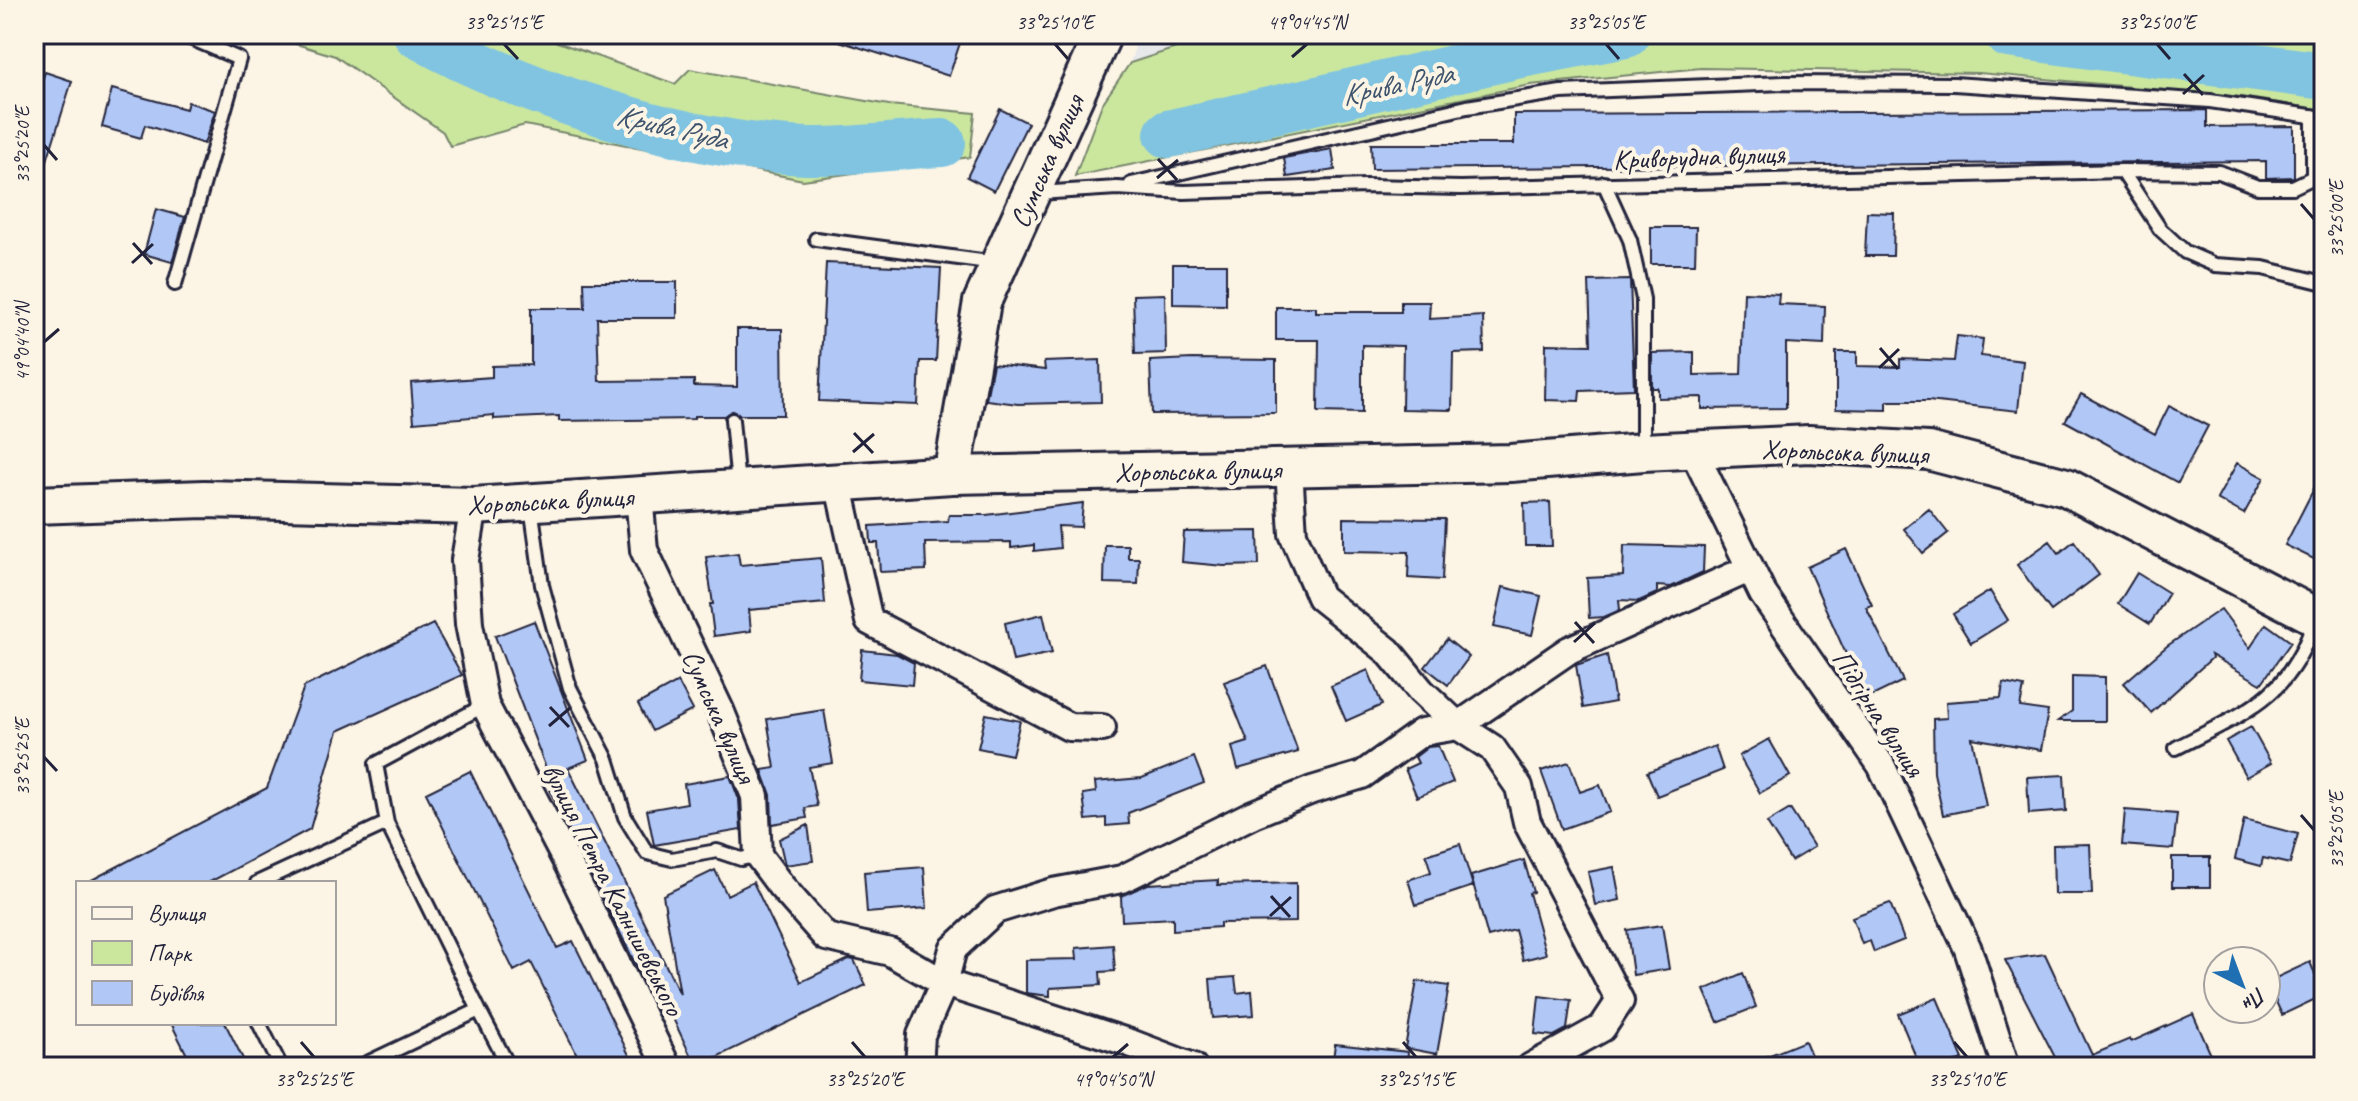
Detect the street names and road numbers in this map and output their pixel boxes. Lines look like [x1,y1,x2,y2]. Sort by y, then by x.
street label: Сумська вулиця [1002,87,1092,233]
street label: Криворудна вулиця [1613,136,1786,177]
street label: Хорольська вулиця [1761,431,1931,472]
street label: Хорольська вулиця [1115,452,1284,489]
street label: Хорольська вулиця [466,479,636,522]
street label: Підгірна вулиця [1824,643,1933,784]
street label: Сумська вулиця [675,644,765,790]
street label: вулиця Петра Калнишевського [535,757,693,1023]

